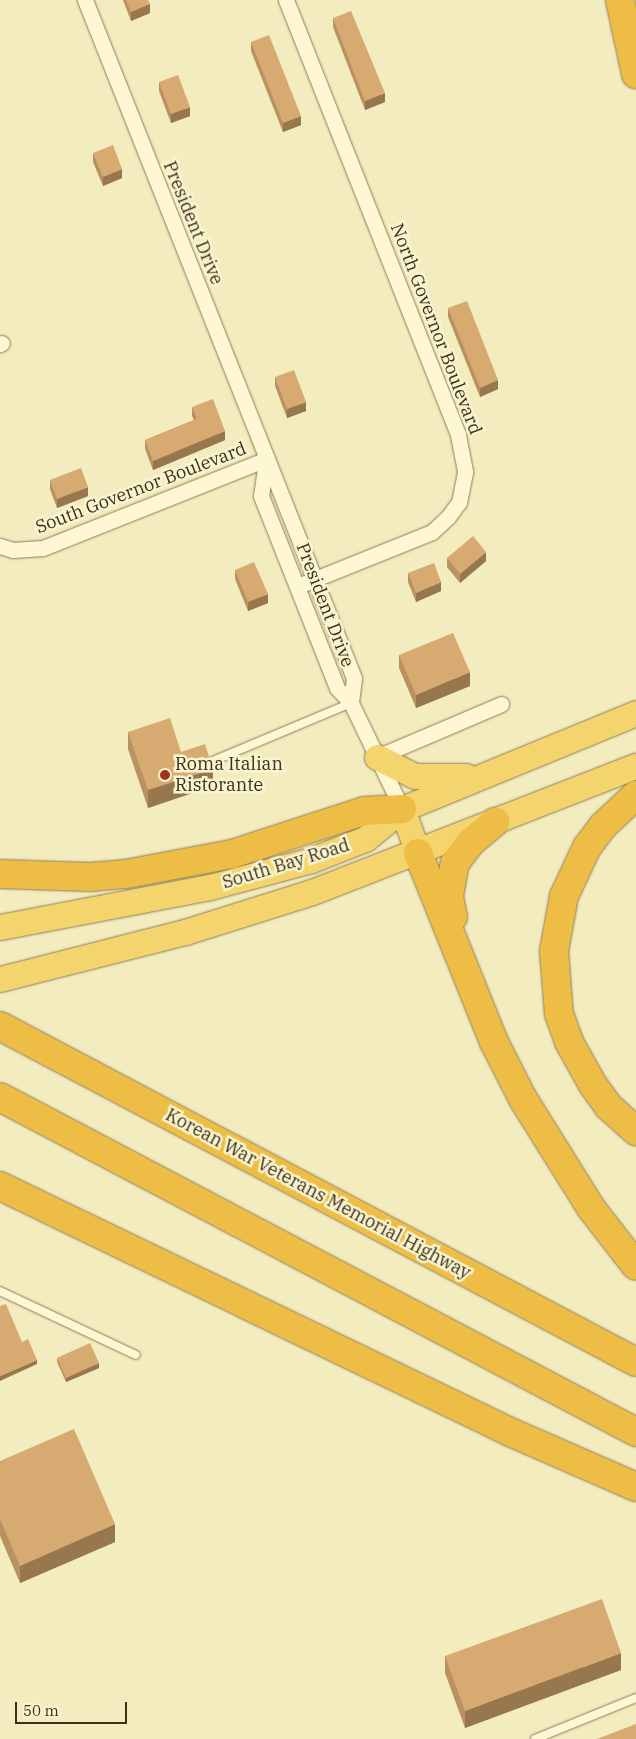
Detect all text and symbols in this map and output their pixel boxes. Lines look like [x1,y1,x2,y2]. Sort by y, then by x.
street label: President Drive [158,158,228,288]
street label: North Governor Boulevard [386,220,486,438]
street label: South Governor Boulevard [33,438,249,538]
street label: President Drive [291,540,359,670]
place label: Roma Italian Ristorante [175,754,283,796]
marker: Roma Italian Ristorante [159,769,171,781]
street label: South Bay Road [220,834,352,894]
street label: Korean War Veterans Memorial Highway [162,1104,474,1284]
scale bar [18,1692,130,1724]
text: 50 m [23,1701,59,1720]

